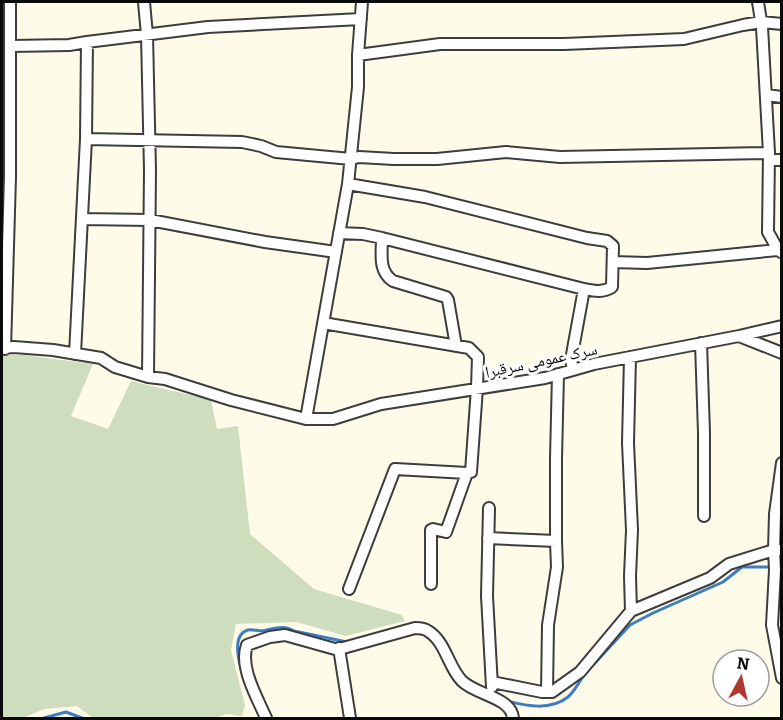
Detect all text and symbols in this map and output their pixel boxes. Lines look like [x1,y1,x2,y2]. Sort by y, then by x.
street label: سرک عمومی سرقبرا [483,339,599,383]
north arrow [711,648,771,708]
text: N [736,653,750,674]

